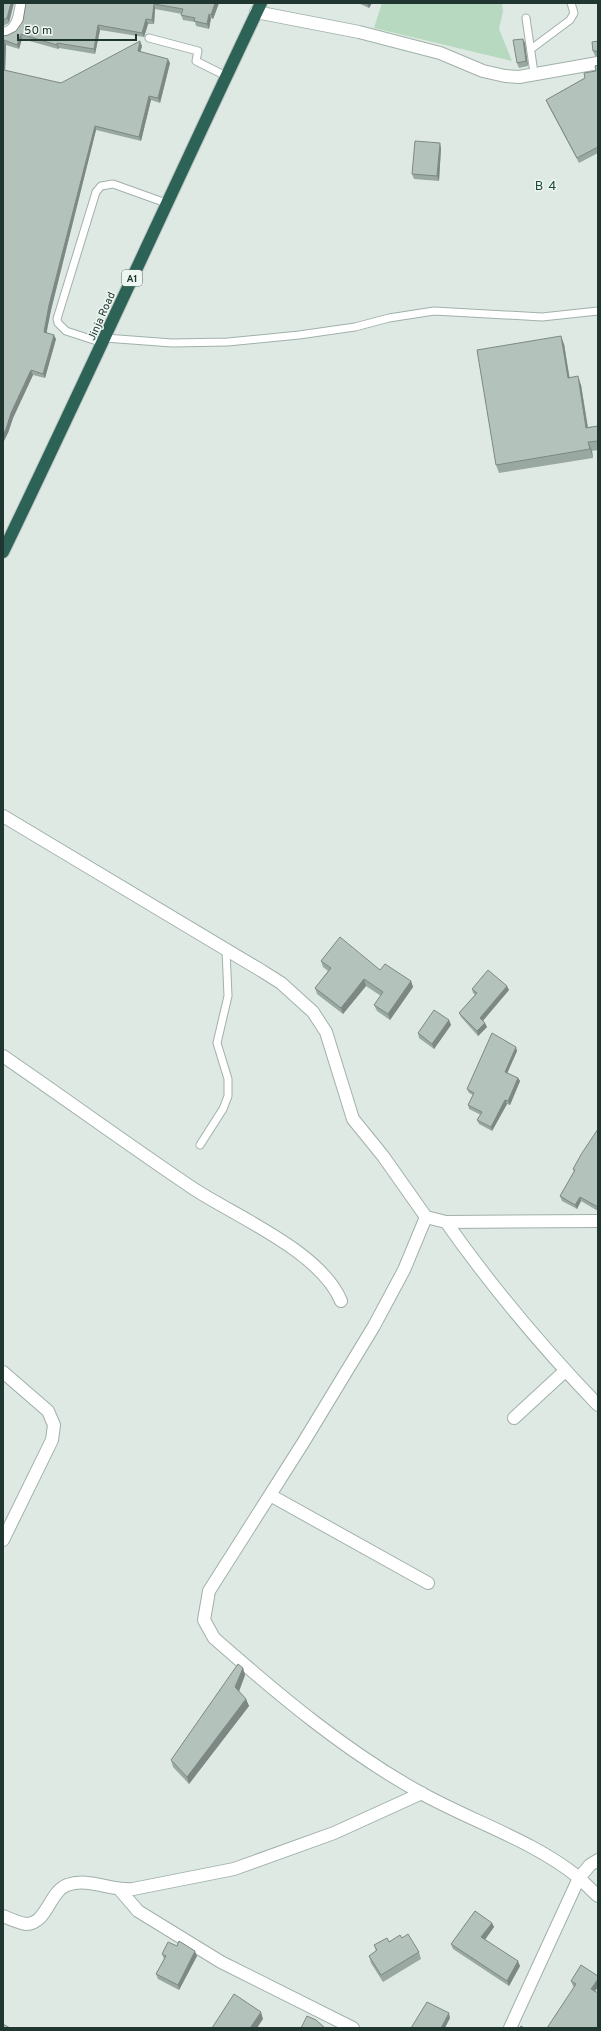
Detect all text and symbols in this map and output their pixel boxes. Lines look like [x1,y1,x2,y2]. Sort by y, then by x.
scale bar [18,16,136,42]
text: 50 m [24,23,52,39]
district label: B 4 [535,179,557,195]
road number: A1 [122,270,142,286]
street label: Jinja Road [85,290,119,343]

